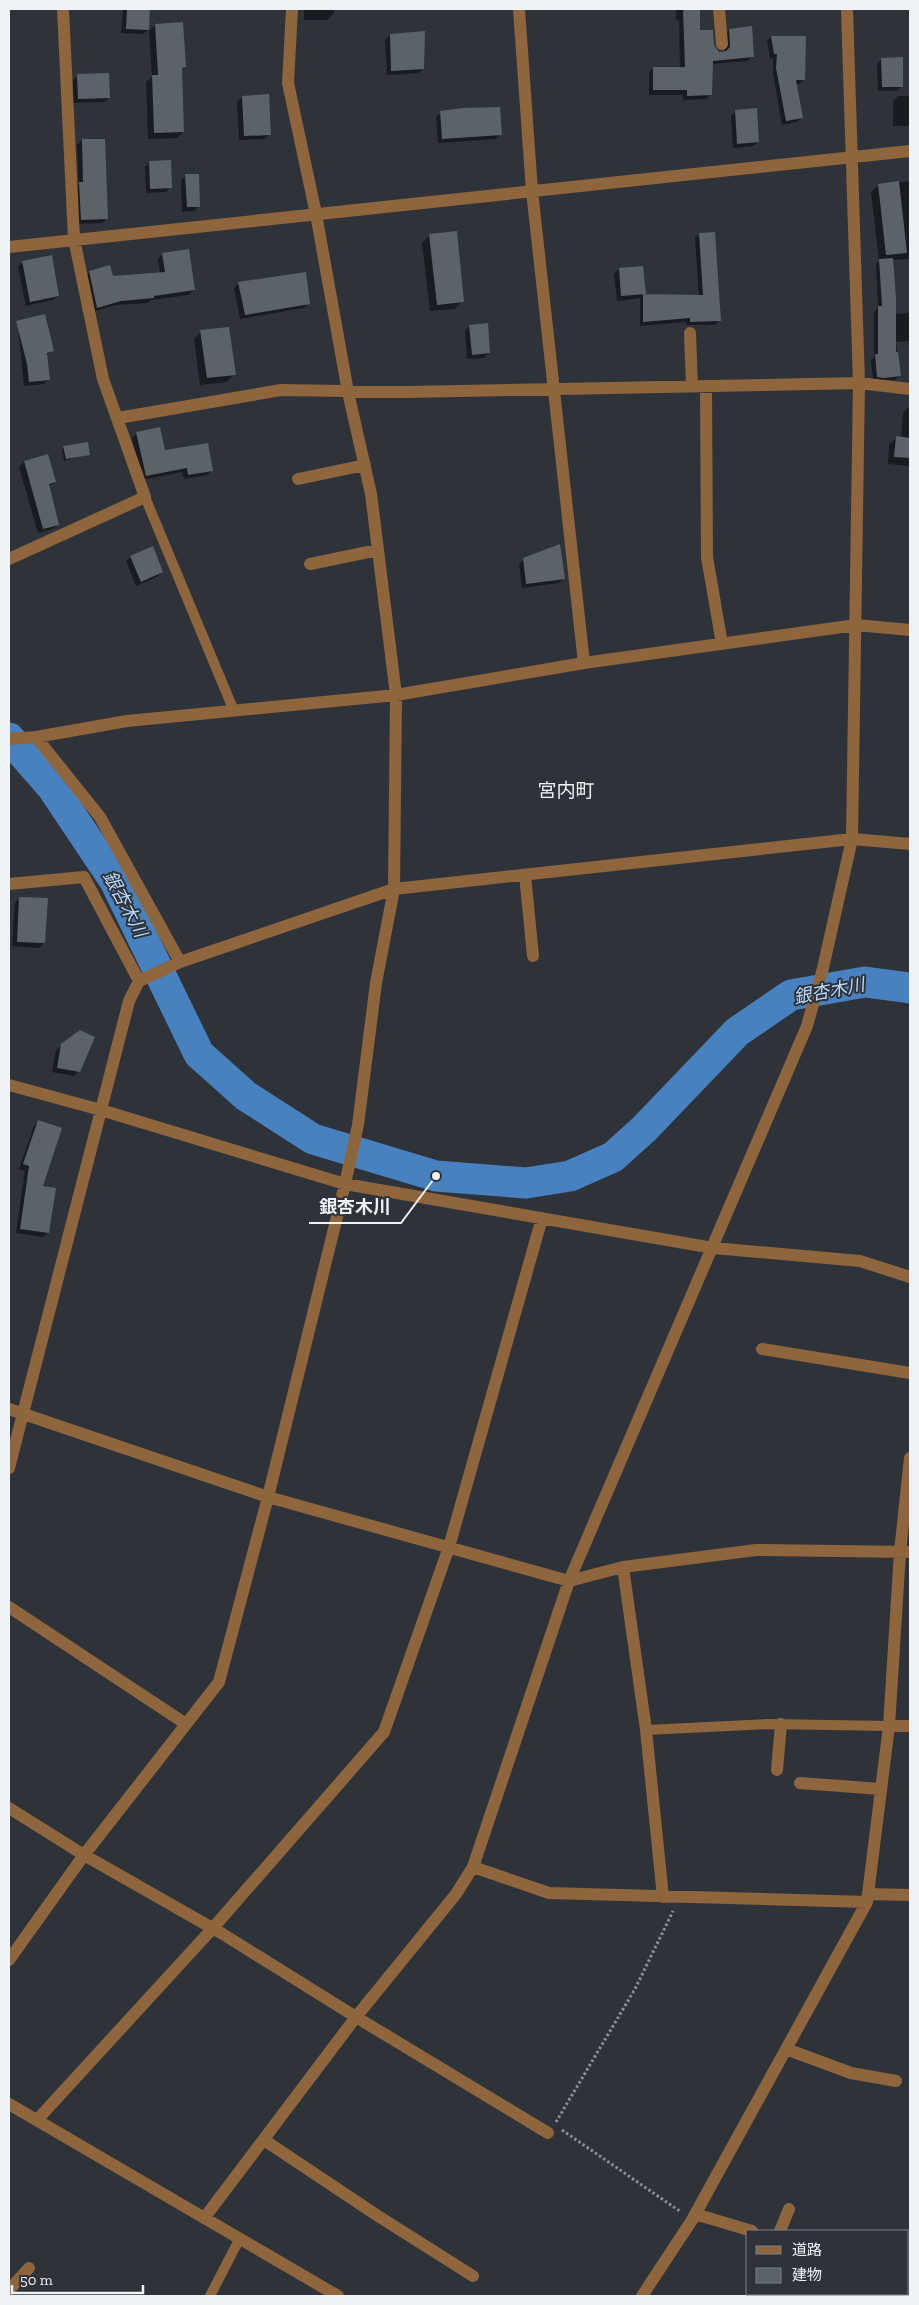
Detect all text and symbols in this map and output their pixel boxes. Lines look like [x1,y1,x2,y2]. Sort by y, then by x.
district label: 宮内町 [537,779,595,802]
water label: 銀杏木川 [98,867,153,943]
water label: 銀杏木川 [792,973,868,1009]
callout: 銀杏木川 [309,1190,401,1223]
text: 銀杏木川 [319,1196,391,1218]
legend [746,2230,909,2295]
text: 道路 [792,2241,822,2259]
scale bar [12,2262,144,2294]
text: 建物 [792,2266,822,2284]
text: 50 m [20,2271,53,2289]

